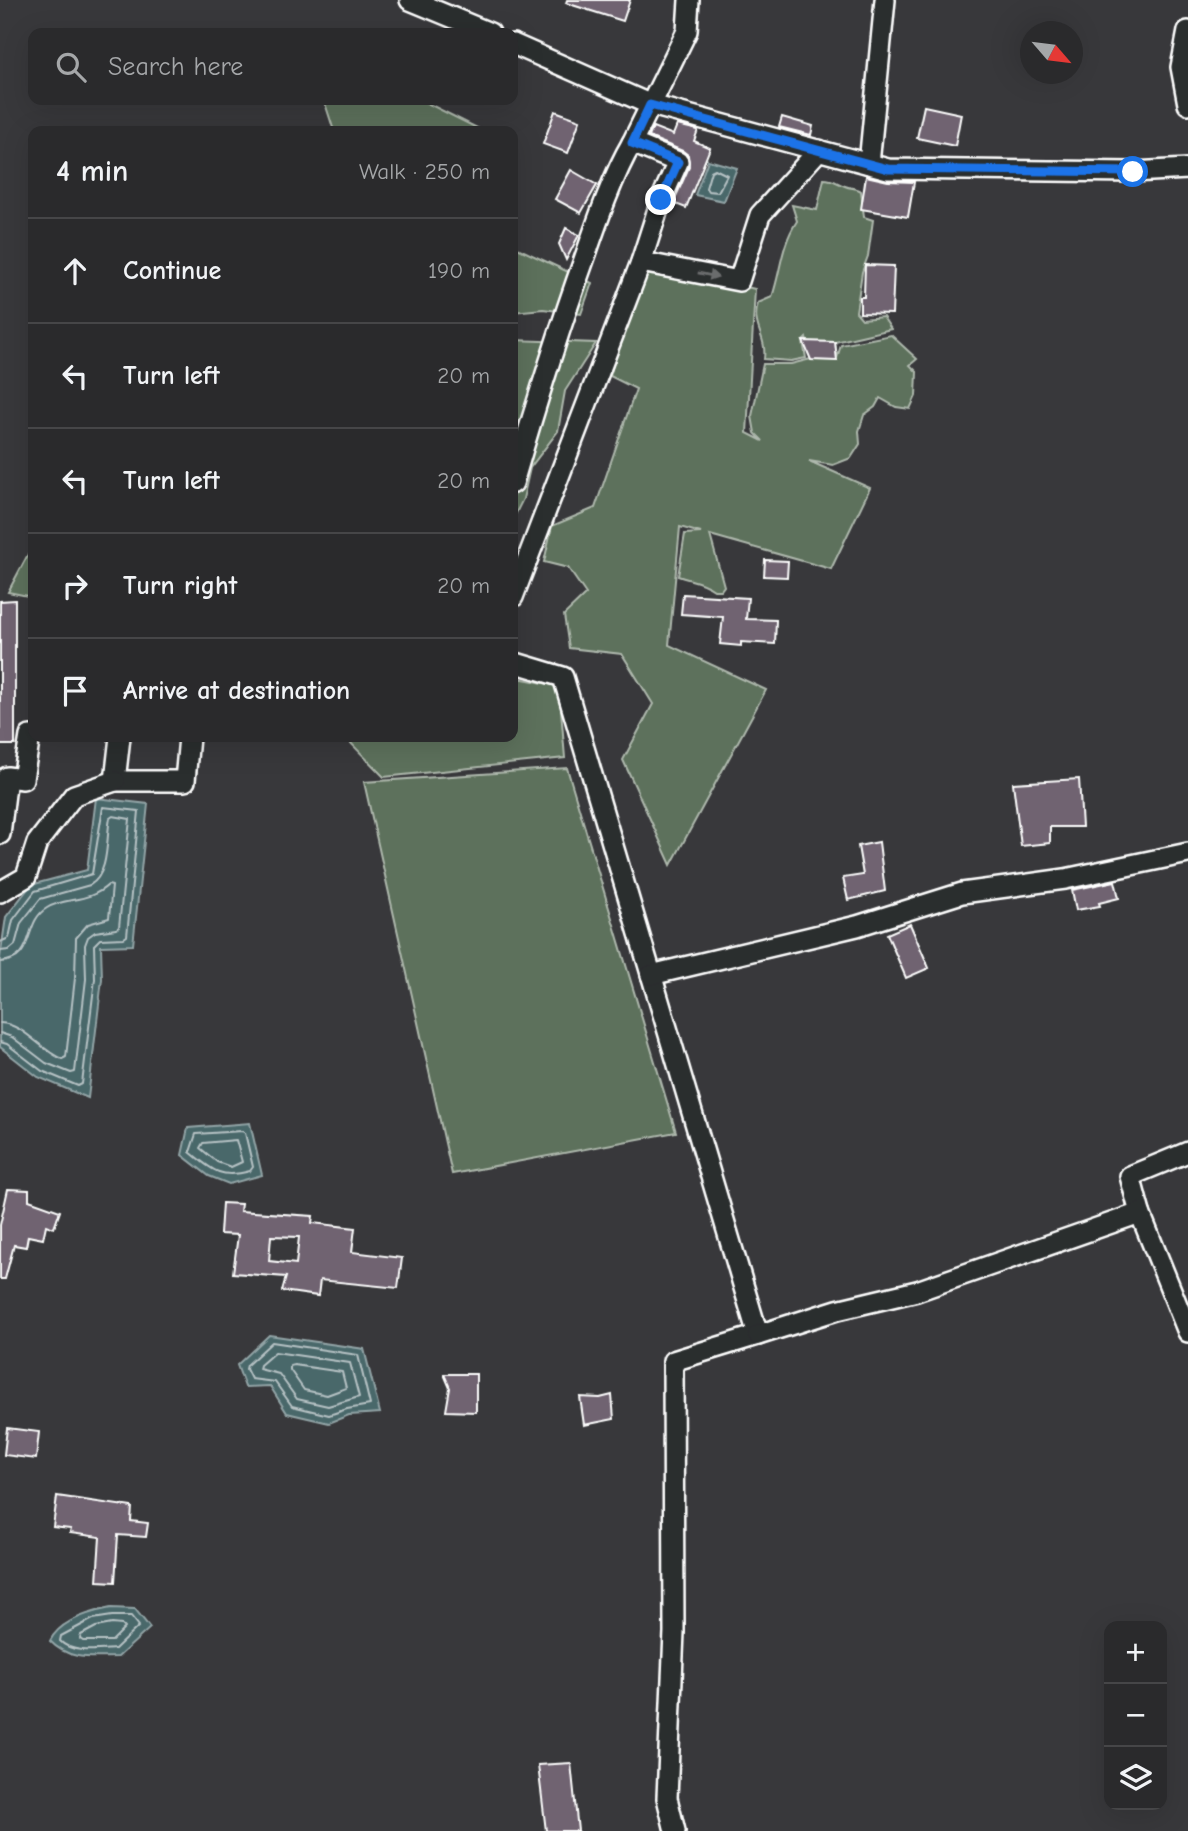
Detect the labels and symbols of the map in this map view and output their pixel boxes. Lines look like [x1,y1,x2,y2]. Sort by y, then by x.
north arrow [1020,21,1083,84]
route start [1117,156,1148,187]
route end [645,184,676,215]
one-way arrow [697,270,719,281]

